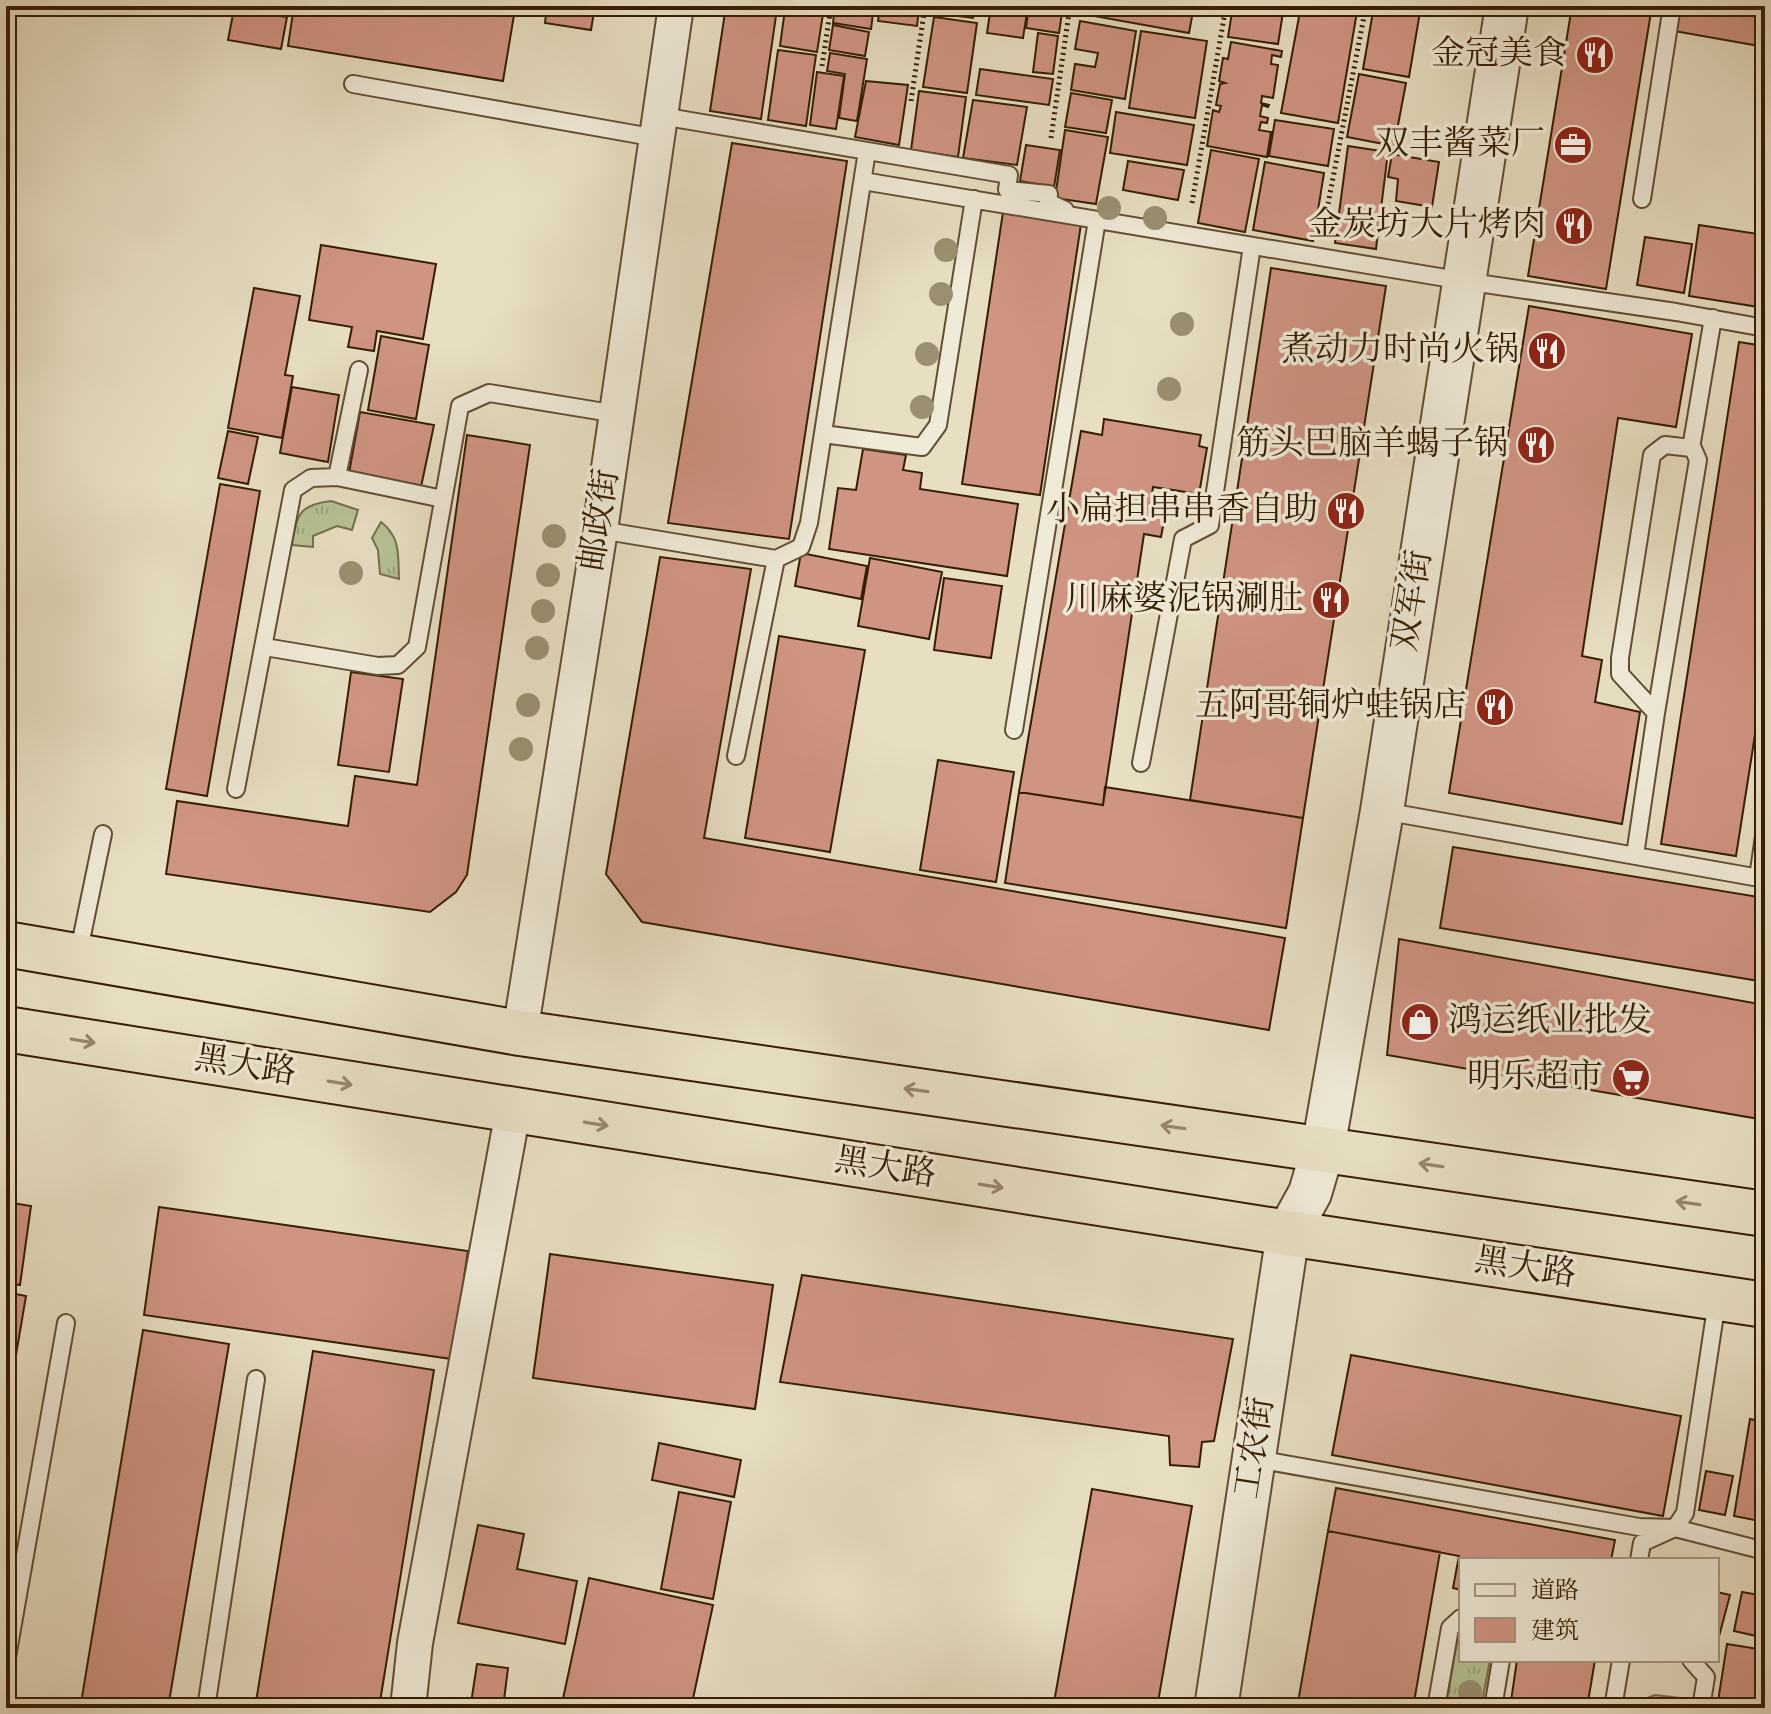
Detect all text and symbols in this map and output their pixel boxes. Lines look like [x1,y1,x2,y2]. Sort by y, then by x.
place label: 金冠美食 [1431,31,1567,80]
restaurant icon: 金冠美食 [1574,34,1616,76]
place label: 双丰酱菜厂 [1375,121,1545,170]
office icon: 双丰酱菜厂 [1552,124,1594,166]
place label: 金炭坊大片烤肉 [1308,202,1546,251]
restaurant icon: 金炭坊大片烤肉 [1553,205,1595,247]
place label: 煮动力时尚火锅 [1281,327,1519,376]
restaurant icon: 煮动力时尚火锅 [1526,330,1568,372]
place label: 筋头巴脑羊蝎子锅 [1236,421,1508,470]
restaurant icon: 筋头巴脑羊蝎子锅 [1515,424,1557,466]
street label: 邮政街 [569,466,633,574]
place label: 小扁担串串香自助 [1046,487,1318,536]
restaurant icon: 小扁担串串香自助 [1325,490,1367,532]
street label: 双军街 [1382,547,1446,655]
place label: 川麻婆泥锅涮肚 [1065,576,1303,625]
restaurant icon: 川麻婆泥锅涮肚 [1310,579,1352,621]
place label: 五阿哥铜炉蛙锅店 [1195,683,1467,732]
restaurant icon: 五阿哥铜炉蛙锅店 [1474,686,1516,728]
place label: 鸿运纸业批发 [1448,998,1652,1047]
shop icon: 鸿运纸业批发 [1399,1001,1441,1043]
one-way arrow [70,1034,95,1049]
street label: 黑大路 [191,1035,299,1099]
place label: 明乐超市 [1467,1054,1603,1103]
supermarket icon: 明乐超市 [1610,1057,1652,1099]
one-way arrow [327,1076,352,1091]
one-way arrow [904,1082,929,1097]
one-way arrow [583,1117,609,1132]
one-way arrow [1161,1119,1186,1134]
street label: 黑大路 [831,1137,939,1201]
one-way arrow [1418,1157,1444,1172]
one-way arrow [978,1179,1004,1194]
one-way arrow [1676,1195,1701,1210]
street label: 黑大路 [1471,1237,1579,1301]
street label: 工农街 [1224,1394,1288,1502]
legend [1459,1558,1719,1662]
text: 道路 [1531,1575,1579,1609]
text: 建筑 [1531,1615,1579,1649]

